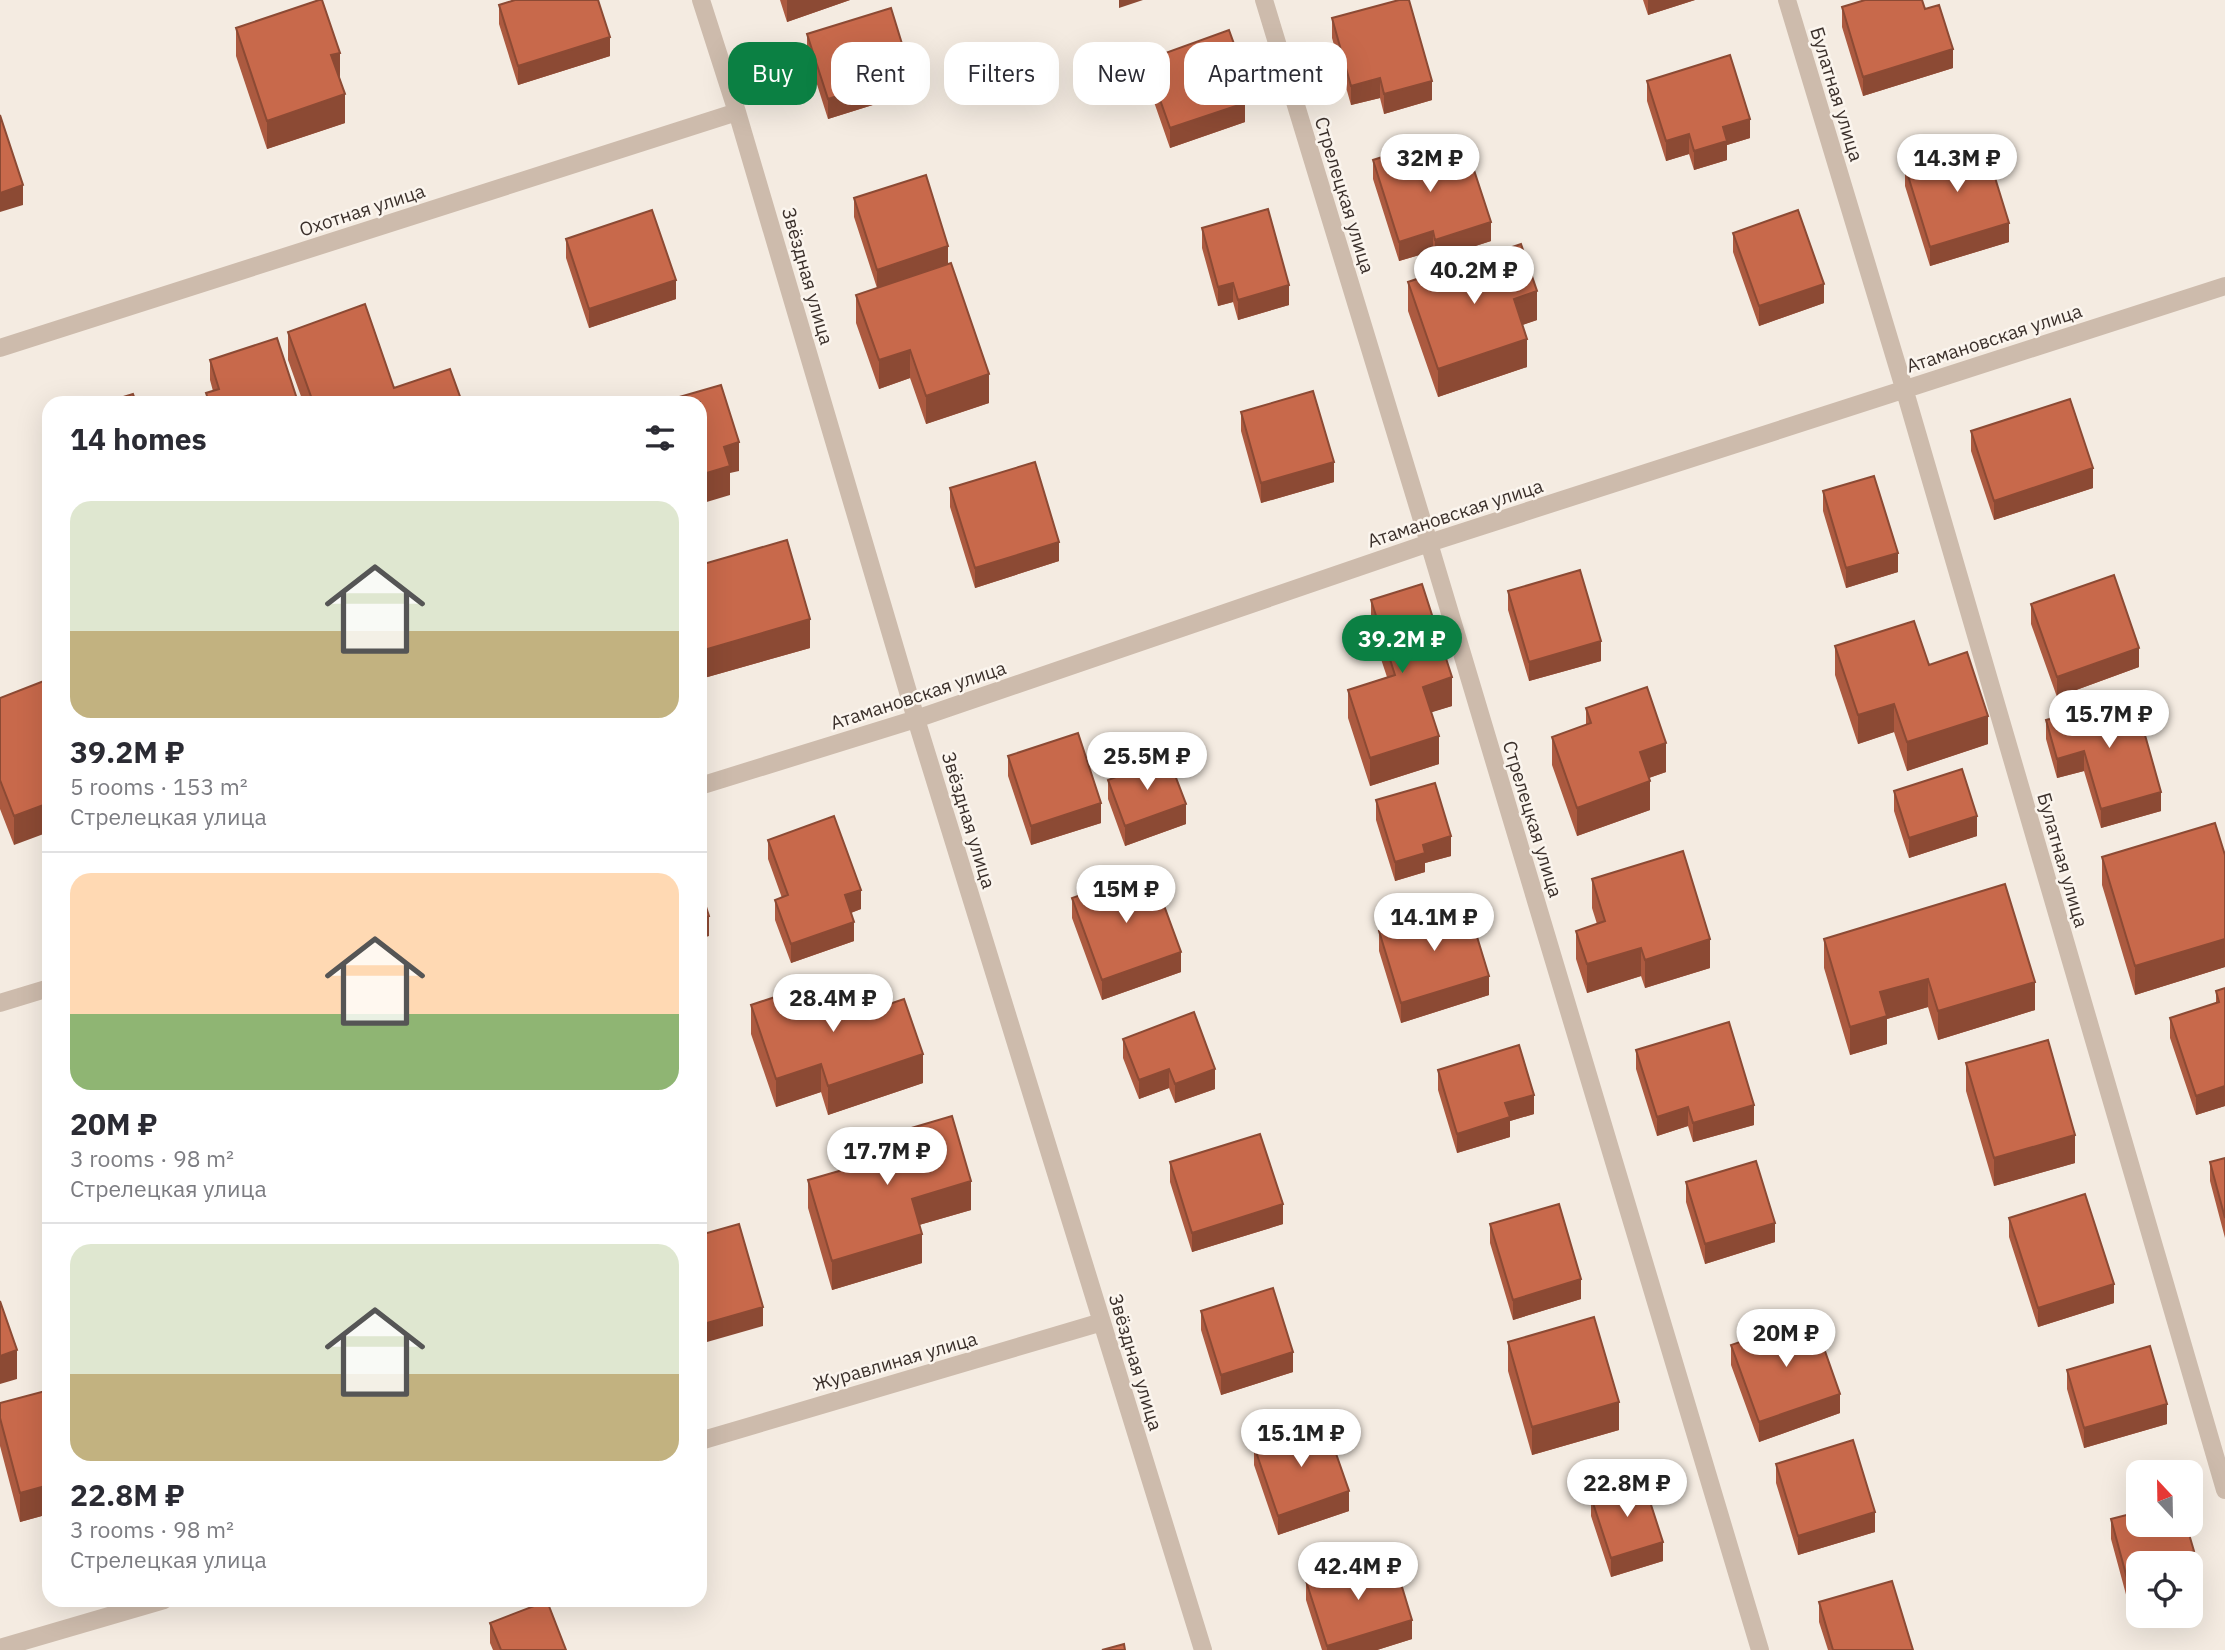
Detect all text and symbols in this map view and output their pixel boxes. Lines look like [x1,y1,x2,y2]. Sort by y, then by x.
street label: Булатная улица [1805,24,1869,164]
chip: Buy [728,42,817,105]
chip: Rent [831,42,930,105]
chip: Filters [944,42,1059,105]
chip: New [1073,42,1170,105]
chip: Apartment [1184,42,1347,105]
street label: Стрелецкая улица [1310,114,1380,276]
pin: 32M ₽ [1381,134,1479,194]
pin: 14.3M ₽ [1892,134,2022,194]
text: 32M ₽ [1396,142,1464,172]
text: 14.3M ₽ [1913,142,2001,172]
street label: Охотная улица [296,178,428,242]
street label: Звёздная улица [777,205,839,347]
pin: 40.2M ₽ [1409,246,1539,306]
text: 40.2M ₽ [1430,254,1518,284]
street label: Атамановская улица [1903,298,2085,378]
text: 14 homes [70,419,207,458]
icon: filters [641,419,679,457]
street label: Атамановская улица [1364,473,1546,553]
icon: home [312,546,438,672]
pin: 39.2M ₽ [1337,616,1467,675]
text: 39.2M ₽ [1358,623,1446,653]
street label: Атамановская улица [827,655,1009,735]
pin: 15.7M ₽ [2044,690,2174,750]
text: 15.7M ₽ [2065,698,2153,728]
text: 39.2M ₽ [70,732,185,771]
pin: 25.5M ₽ [1082,732,1212,792]
street label: Стрелецкая улица [1498,738,1568,900]
text: 25.5M ₽ [1103,740,1191,770]
street label: Звёздная улица [937,749,1001,891]
text: 5 rooms · 153 m² [70,771,248,801]
street label: Булатная улица [2032,790,2094,930]
text: Стрелецкая улица [70,801,267,831]
pin: 15M ₽ [1077,866,1175,925]
text: 15M ₽ [1092,873,1160,903]
pin: 14.1M ₽ [1369,894,1499,953]
text: 14.1M ₽ [1390,901,1478,931]
icon: home [312,918,438,1044]
pin: 28.4M ₽ [768,974,898,1034]
text: 28.4M ₽ [789,982,877,1012]
text: 20M ₽ [70,1104,157,1143]
pin: 17.7M ₽ [822,1128,952,1187]
text: 17.7M ₽ [843,1135,931,1165]
text: 3 rooms · 98 m² [70,1143,234,1173]
text: Стрелецкая улица [70,1173,267,1203]
icon: home [312,1289,438,1415]
street label: Звёздная улица [1104,1291,1168,1433]
pin: 20M ₽ [1737,1310,1835,1369]
text: 20M ₽ [1752,1317,1820,1347]
street label: Журавлиная улица [810,1326,980,1396]
pin: 15.1M ₽ [1236,1410,1366,1469]
text: 15.1M ₽ [1257,1417,1345,1447]
pin: 22.8M ₽ [1562,1460,1692,1519]
north arrow [2126,1460,2203,1536]
map controls [2126,1460,2203,1628]
text: 22.8M ₽ [1583,1467,1671,1497]
text: 22.8M ₽ [70,1475,185,1514]
text: 3 rooms · 98 m² [70,1514,234,1544]
pin: 42.4M ₽ [1293,1542,1423,1602]
text: Стрелецкая улица [70,1544,267,1574]
text: 42.4M ₽ [1314,1550,1402,1580]
button: locate [2126,1551,2203,1628]

